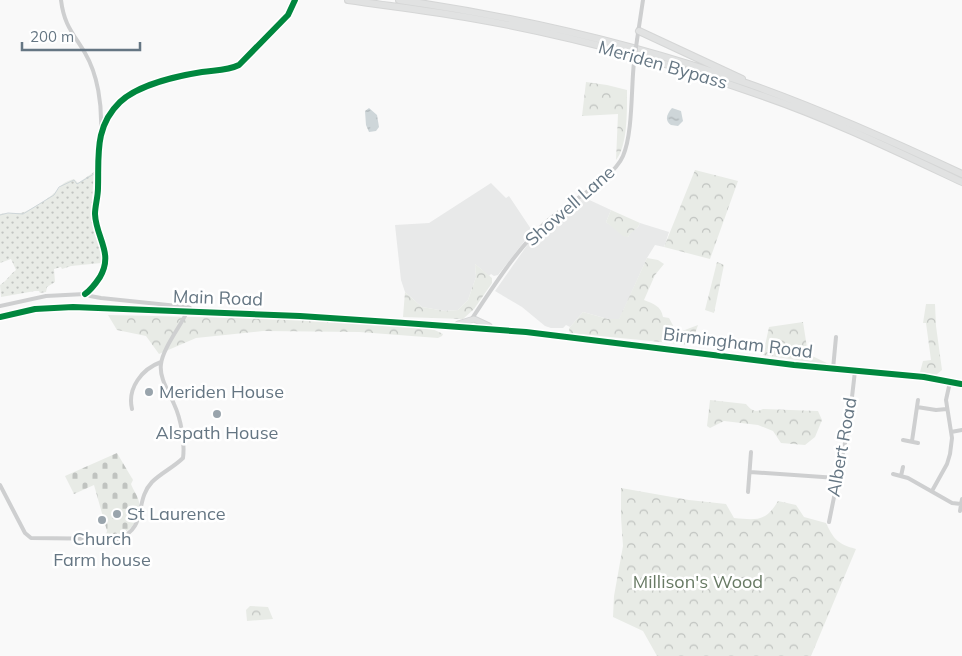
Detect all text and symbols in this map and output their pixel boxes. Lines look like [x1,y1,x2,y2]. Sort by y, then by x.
scale bar [22,20,140,52]
text: 200 m [30,27,74,46]
street label: Meriden Bypass [596,35,730,94]
street label: Showell Lane [520,160,619,251]
street label: Main Road [173,284,263,311]
street label: Birmingham Road [662,322,814,363]
place label: Meriden House [159,380,284,403]
marker: Meriden House [143,386,155,398]
street label: Albert Road [821,396,862,498]
marker: Alspath House [211,408,223,420]
place label: Alspath House [156,421,278,444]
place label: St Laurence [127,502,225,525]
marker: St Laurence [111,508,123,520]
marker: Church Farm house [96,514,108,526]
place label: Church Farm house [53,527,151,571]
park label: Millison's Wood [633,570,763,593]

